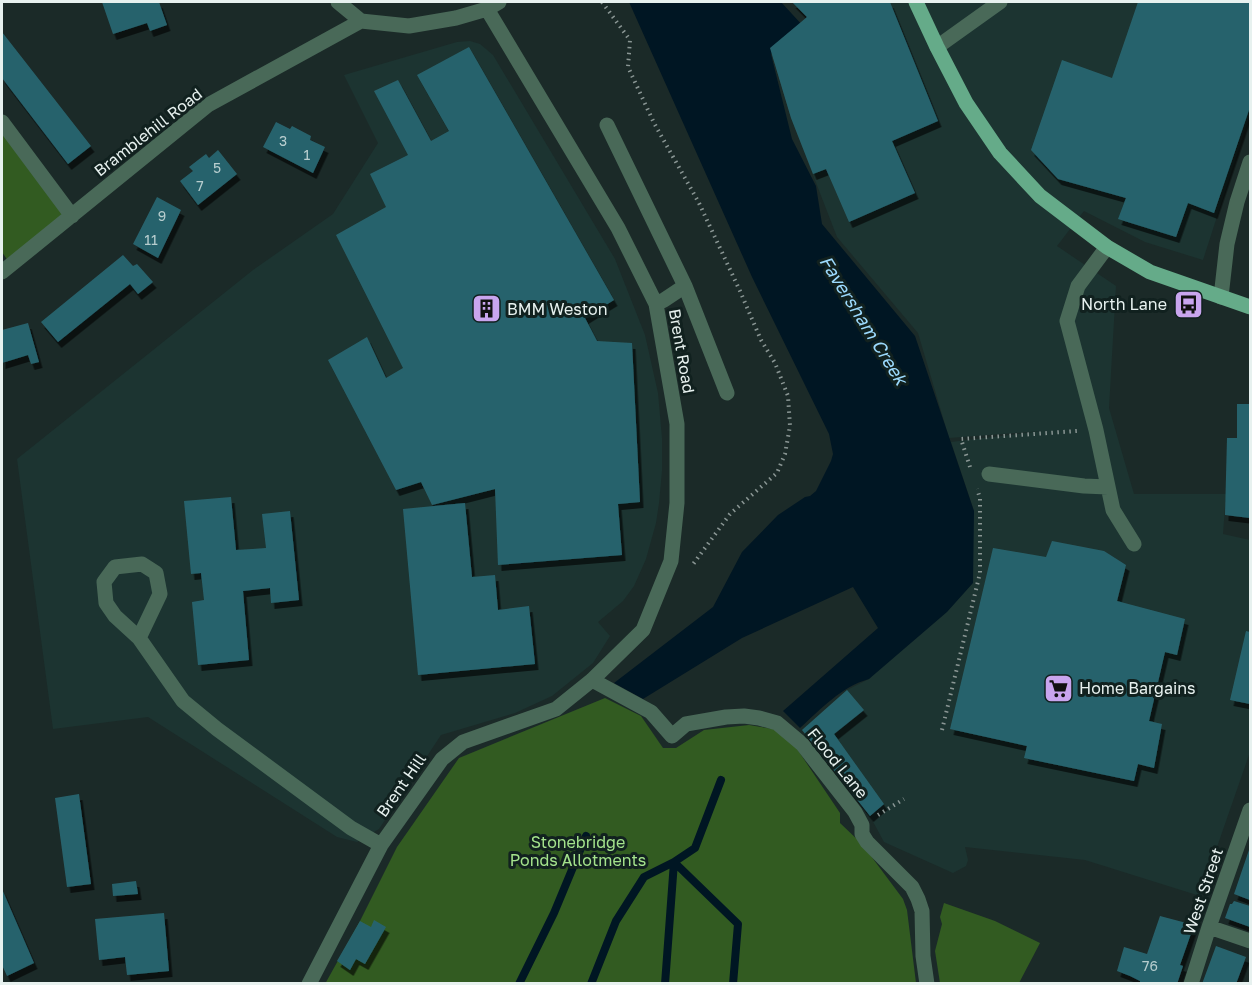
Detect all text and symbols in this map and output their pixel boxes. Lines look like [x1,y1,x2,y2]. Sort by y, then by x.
street label: Bramblehill Road [90,84,206,180]
house number: 3 [279,132,287,149]
house number: 1 [304,146,311,163]
house number: 5 [213,159,221,176]
house number: 7 [196,177,204,194]
house number: 9 [158,207,166,224]
house number: 11 [144,231,158,248]
water label: Faversham Creek [815,251,914,390]
bus stop icon: North Lane [1172,288,1204,320]
building icon: BMM Weston [470,293,502,325]
place label: North Lane [1081,294,1167,314]
place label: BMM Weston [507,299,608,319]
street label: Brent Road [665,307,699,395]
supermarket icon: Home Bargains [1042,672,1074,704]
place label: Home Bargains [1079,678,1196,698]
street label: Flood Lane [803,724,873,802]
street label: Brent Hill [372,749,430,821]
park label: Stonebridge Ponds Allotments [510,832,646,870]
street label: West Street [1179,845,1227,937]
house number: 76 [1142,957,1158,974]

